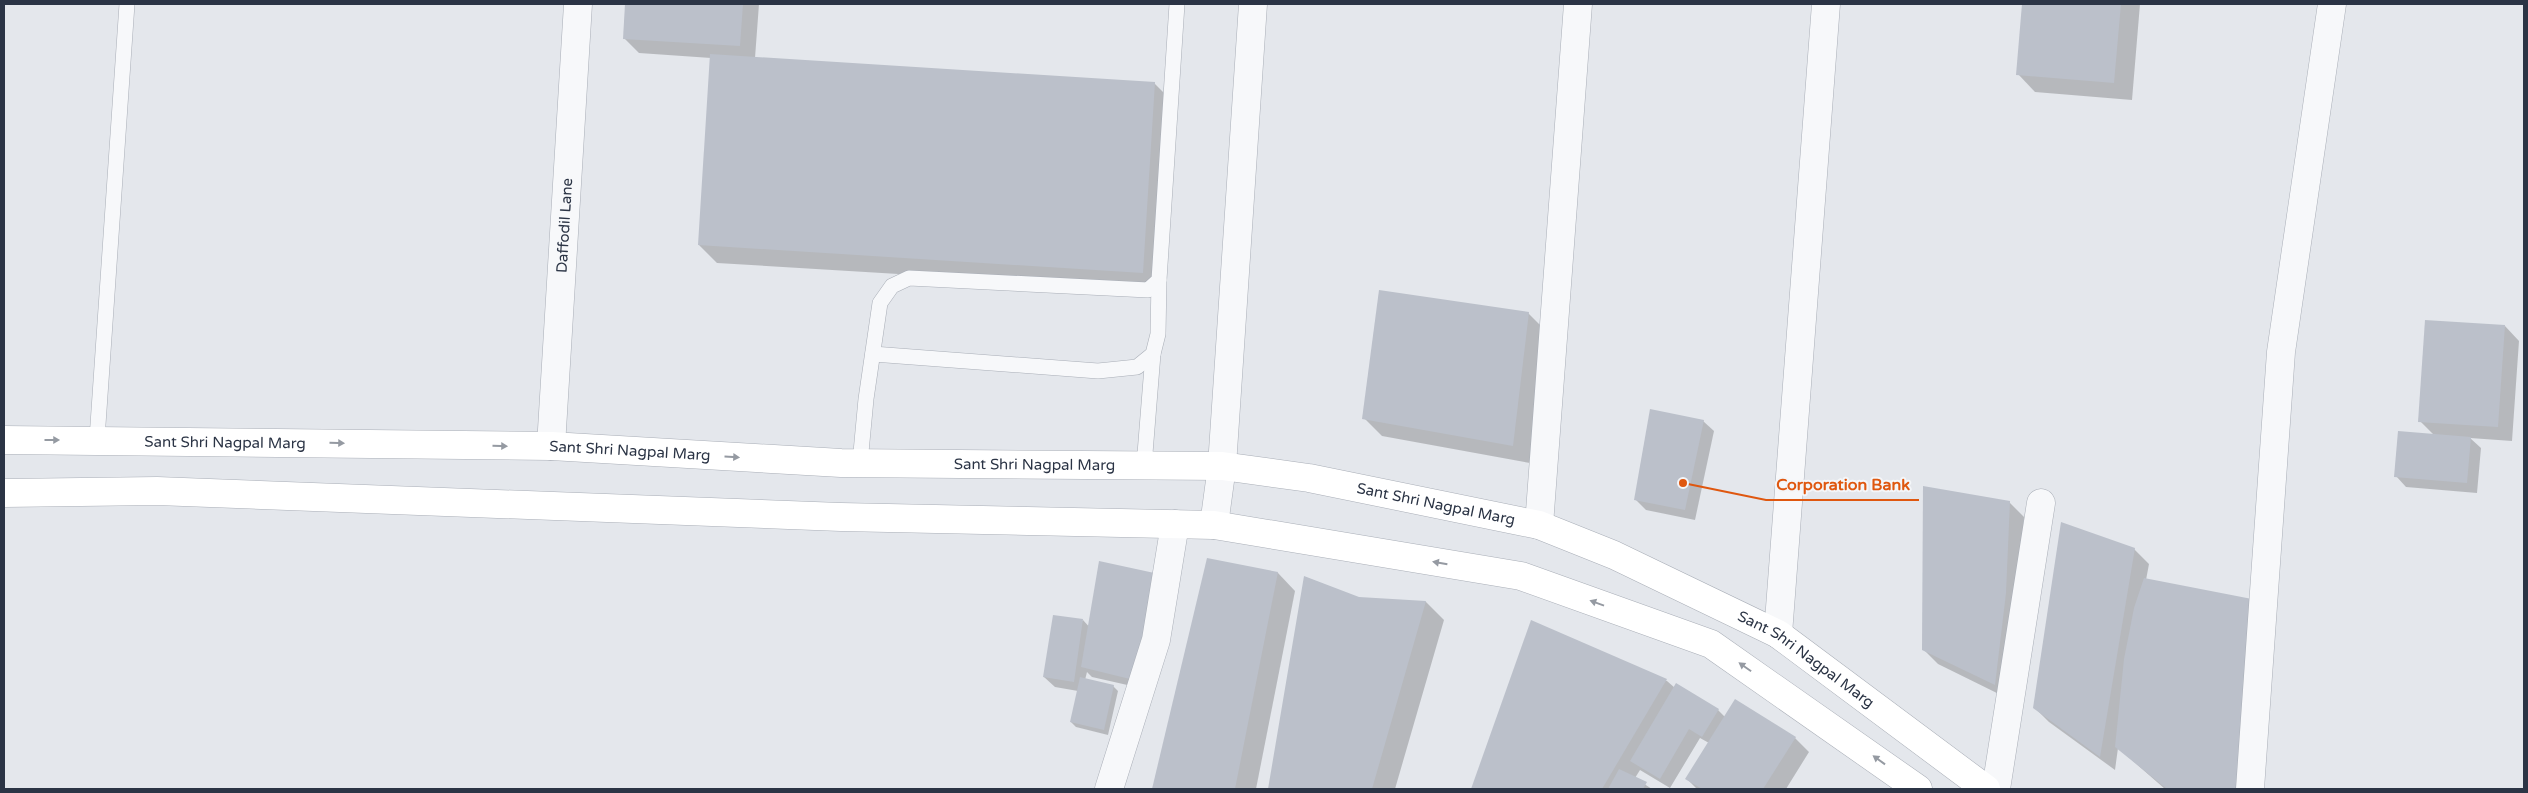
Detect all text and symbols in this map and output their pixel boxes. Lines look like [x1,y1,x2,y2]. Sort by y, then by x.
street label: Daffodil Lane [553,177,576,274]
street label: Sant Shri Nagpal Marg [144,433,306,452]
one-way arrow [45,436,61,444]
street label: Sant Shri Nagpal Marg [549,437,711,464]
one-way arrow [330,439,346,447]
one-way arrow [492,442,508,450]
one-way arrow [724,453,740,461]
street label: Sant Shri Nagpal Marg [954,455,1115,474]
callout: Corporation Bank [1766,469,1919,500]
text: Corporation Bank [1776,475,1910,495]
street label: Sant Shri Nagpal Marg [1355,479,1517,529]
one-way arrow [1432,558,1448,566]
one-way arrow [1589,599,1604,607]
street label: Sant Shri Nagpal Marg [1735,607,1878,712]
one-way arrow [1739,662,1752,672]
one-way arrow [1872,755,1886,765]

